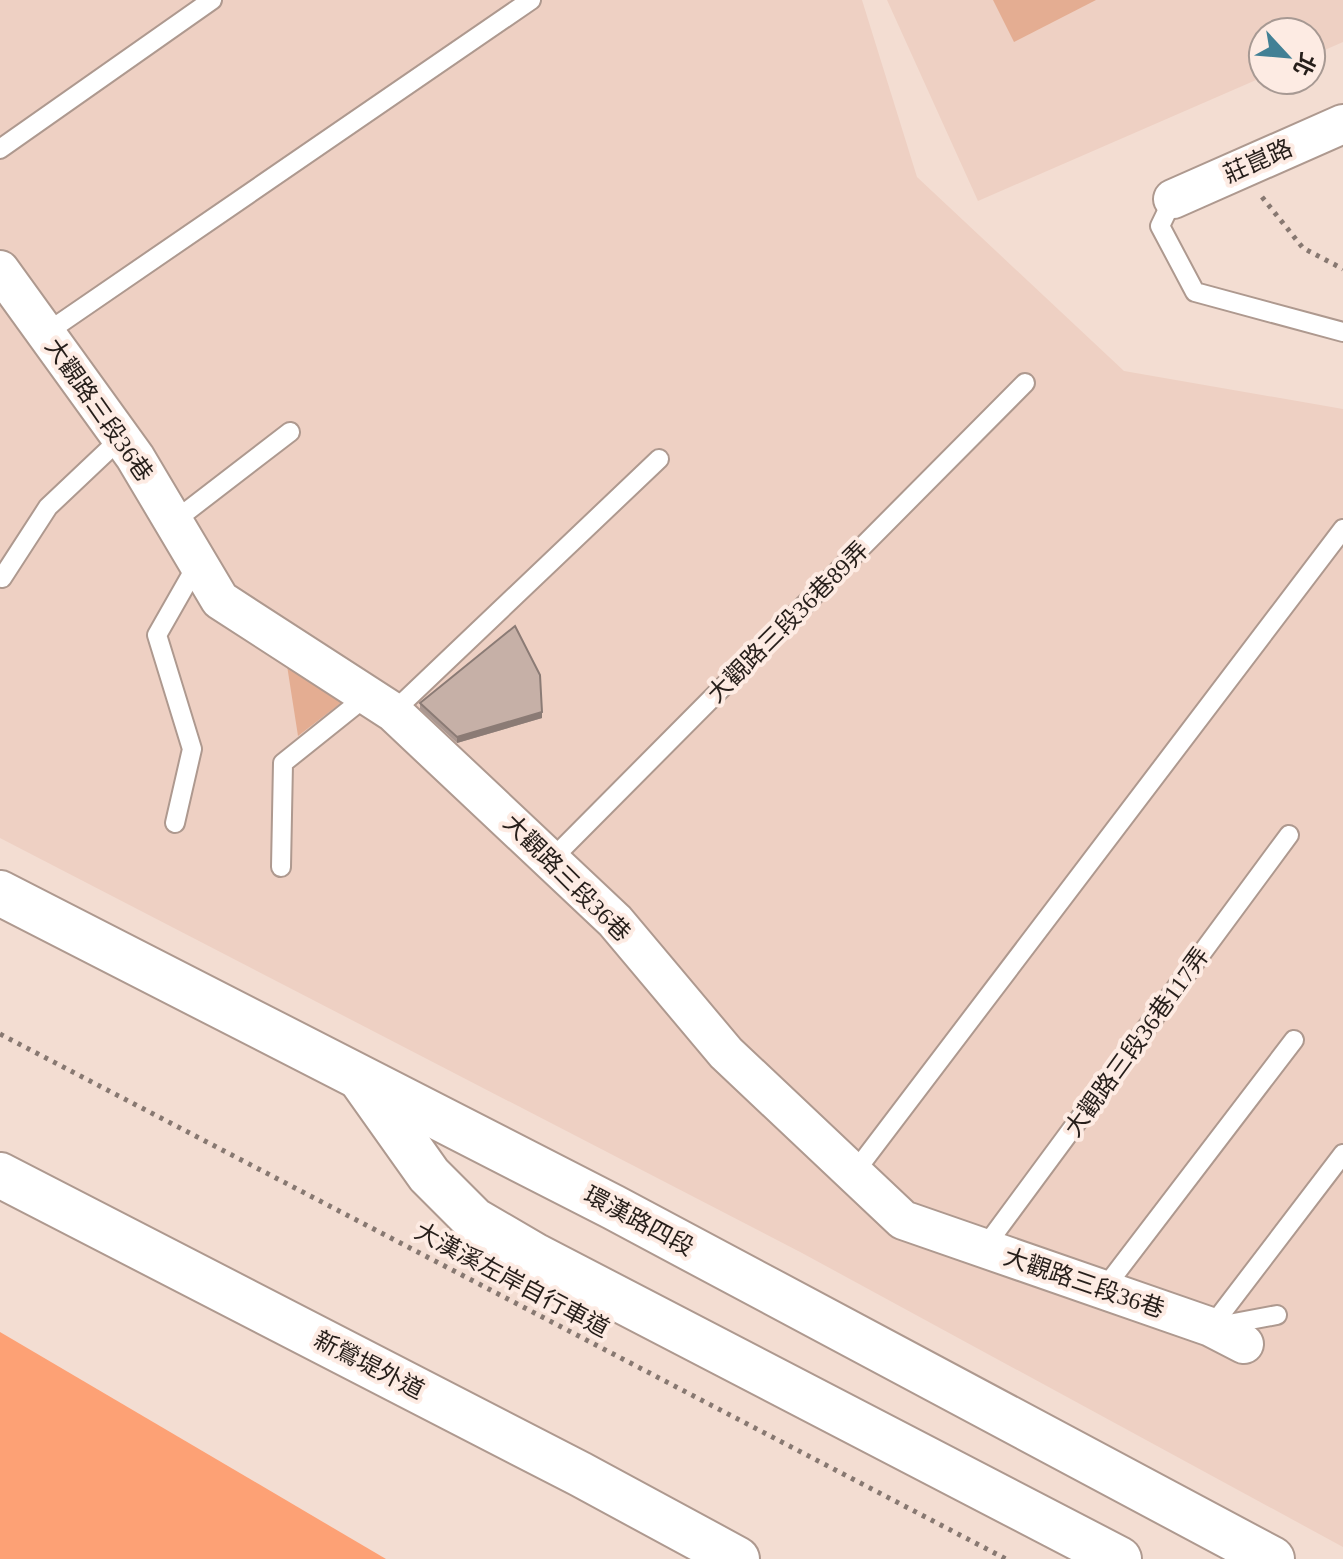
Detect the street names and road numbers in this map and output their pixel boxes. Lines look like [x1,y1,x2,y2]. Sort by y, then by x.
street label: 莊崑路 [1220,134,1296,188]
street label: 大觀路三段36巷 [40,334,158,486]
street label: 大觀路三段36巷89弄 [702,536,874,708]
street label: 大觀路三段36巷 [498,809,636,947]
street label: 大觀路三段36巷117弄 [1060,942,1214,1142]
street label: 環漢路四段 [580,1181,698,1261]
street label: 大漢溪左岸自行車道 [411,1218,613,1342]
street label: 大觀路三段36巷 [1000,1243,1168,1323]
street label: 新鶯堤外道 [310,1326,428,1404]

